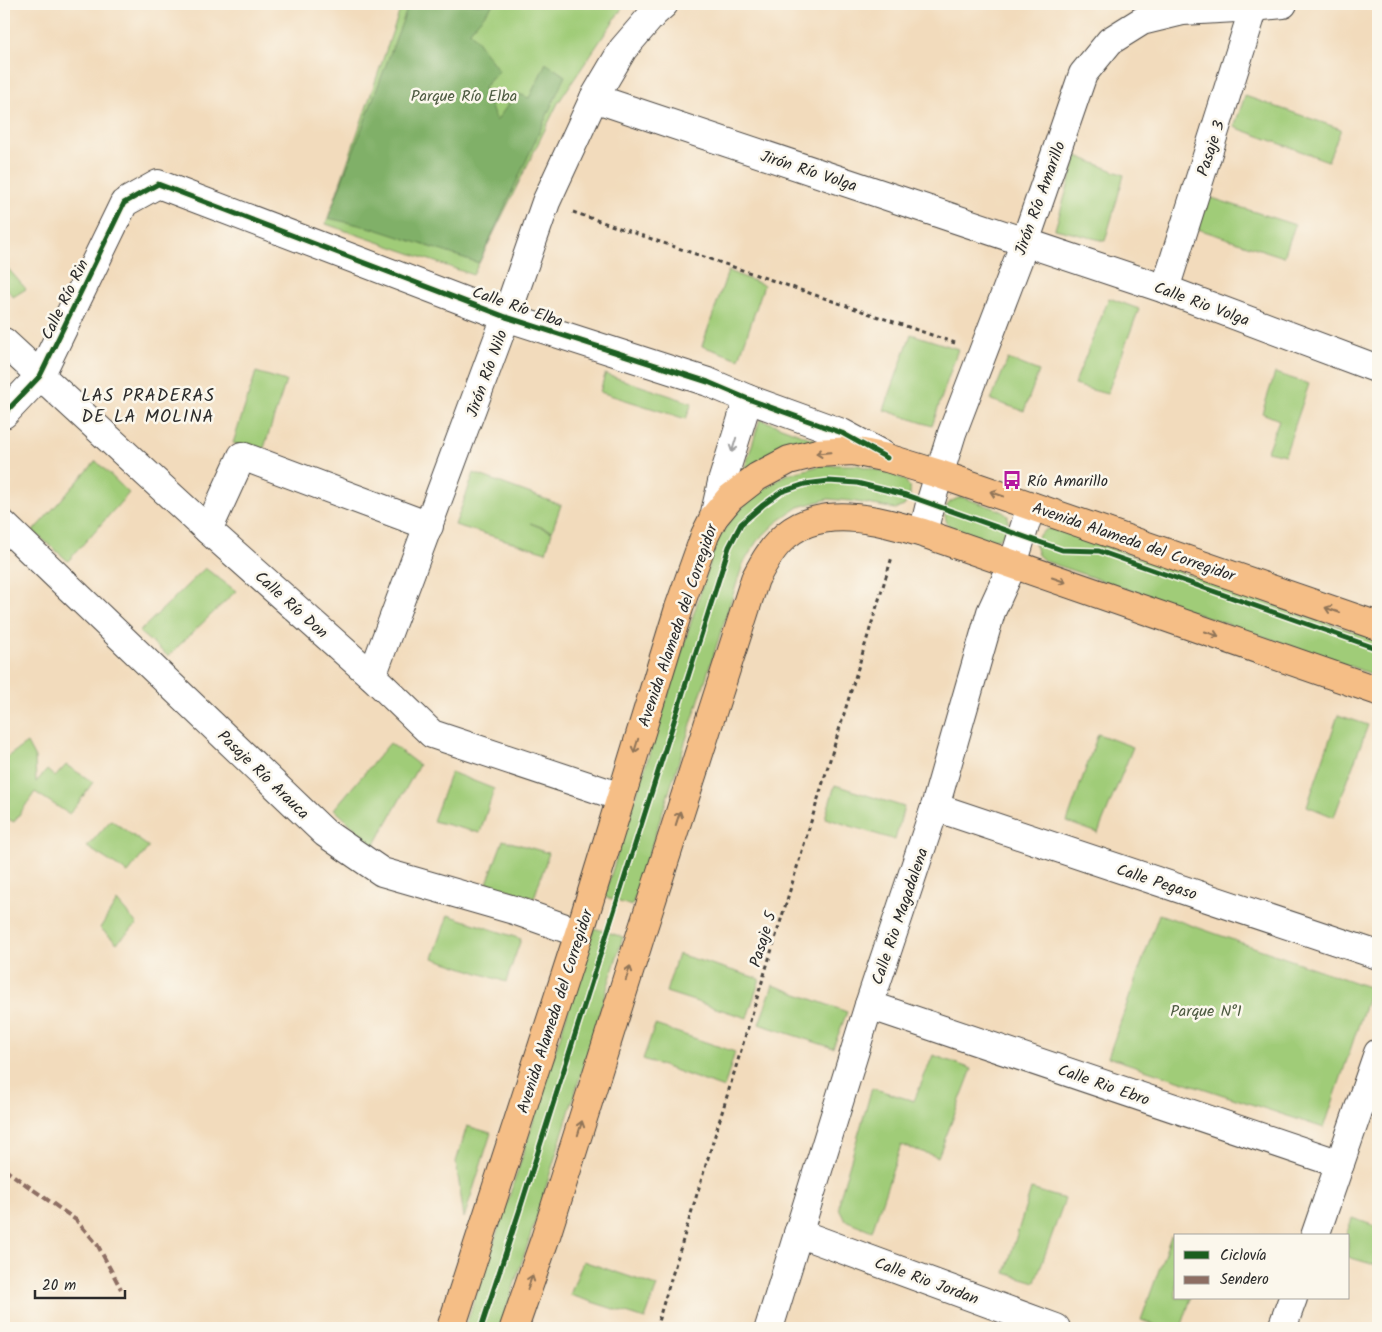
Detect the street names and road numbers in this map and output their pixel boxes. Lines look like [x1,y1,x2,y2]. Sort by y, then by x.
street label: Pasaje 3 [1191,117,1232,180]
street label: Jirón Río Amarillo [1008,138,1073,259]
street label: Jirón Río Volga [757,144,860,199]
street label: Calle Río Rin [35,255,96,344]
street label: Calle Rio Volga [1150,276,1253,333]
street label: Calle Río Elba [469,280,566,335]
street label: Jirón Río Nilo [460,326,515,421]
street label: Avenida Alameda del Corregidor [1029,496,1240,589]
street label: Avenida Alameda del Corregidor [632,519,725,730]
street label: Calle Río Don [249,565,333,645]
street label: Pasaje Río Arauca [211,724,315,826]
street label: Calle Rio Magadalena [865,845,936,988]
street label: Calle Pegaso [1113,858,1200,907]
street label: Avenida Alameda del Corregidor [511,905,601,1117]
street label: Pasaje 5 [743,907,784,970]
street label: Calle Rio Ebro [1054,1058,1153,1113]
street label: Calle Rio Jordan [871,1251,982,1312]

